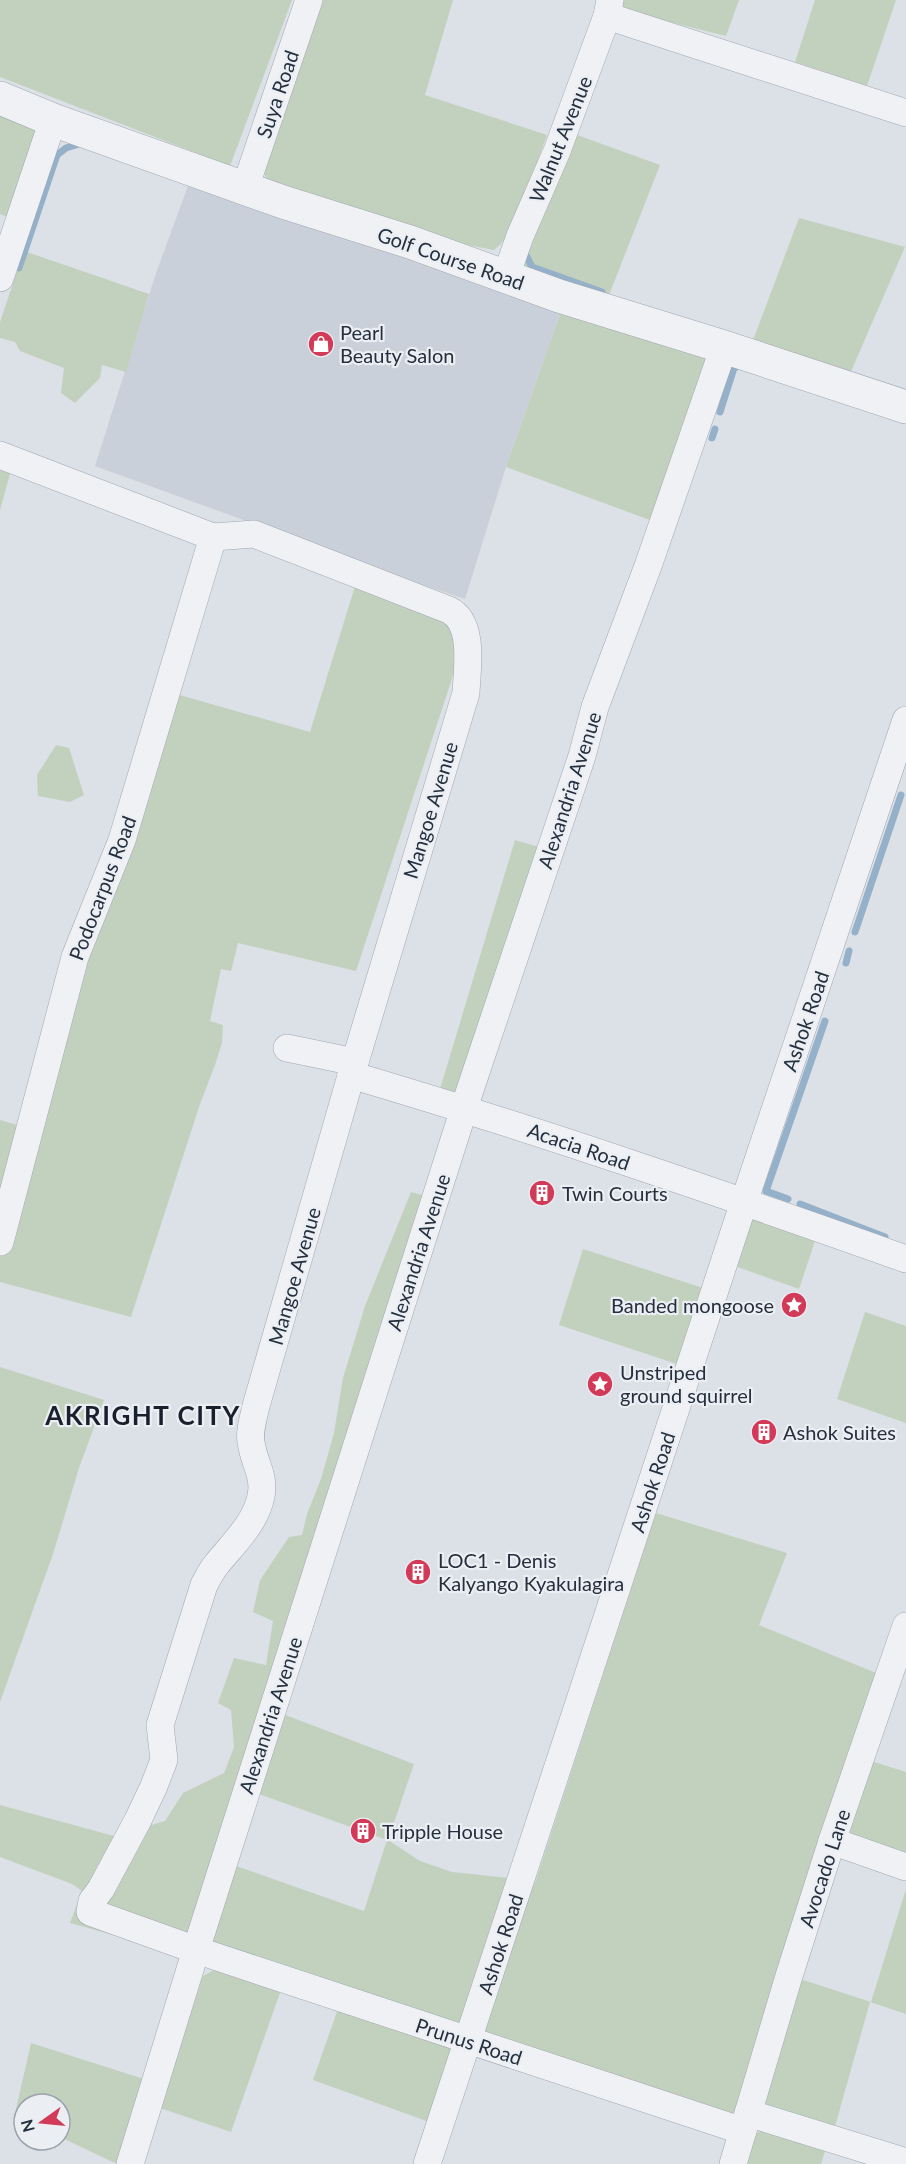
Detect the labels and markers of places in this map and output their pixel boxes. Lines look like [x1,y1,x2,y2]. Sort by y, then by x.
place label: Pearl Beauty Salon [340,320,454,367]
shop icon: Pearl Beauty Salon [306,329,336,359]
building icon: Twin Courts [527,1178,557,1208]
place label: Twin Courts [562,1181,668,1205]
place icon: Banded mongoose [779,1290,809,1320]
place label: Banded mongoose [611,1293,774,1317]
place label: Unstriped ground squirrel [620,1360,752,1407]
place icon: Unstriped ground squirrel [585,1369,615,1399]
building icon: Ashok Suites [749,1417,779,1447]
place label: Ashok Suites [783,1420,896,1444]
place label: LOC1 - Denis Kalyango Kyakulagira [438,1548,624,1595]
building icon: LOC1 - Denis Kalyango Kyakulagira [403,1557,433,1587]
building icon: Tripple House [348,1816,378,1846]
place label: Tripple House [382,1819,503,1843]

